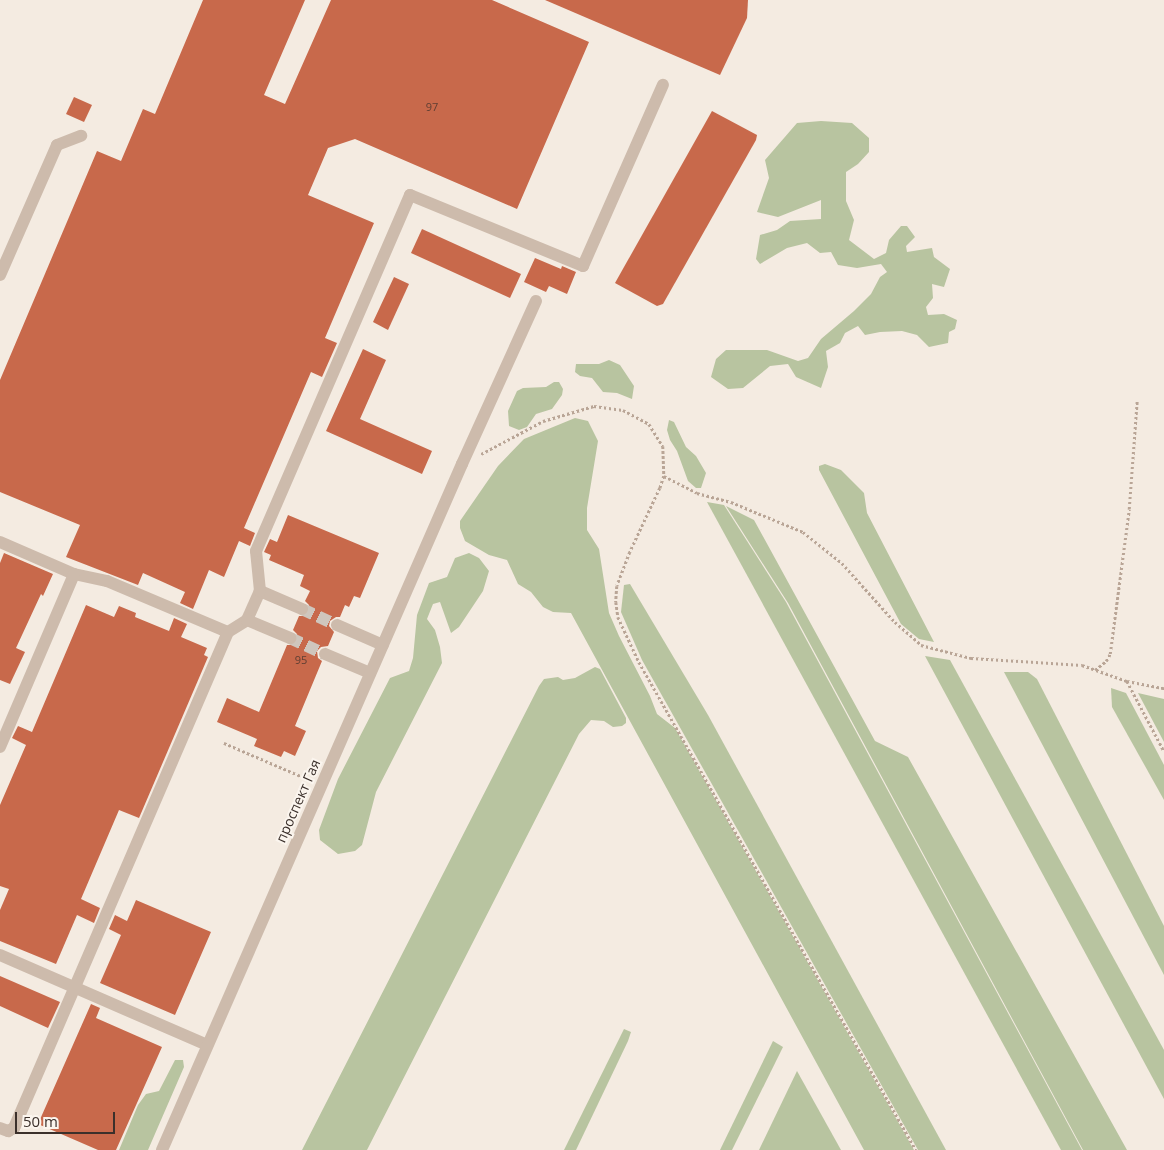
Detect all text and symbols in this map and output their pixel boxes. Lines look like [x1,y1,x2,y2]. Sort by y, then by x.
house number: 97 [426,100,438,114]
house number: 95 [295,653,307,667]
street label: проспект Гая [272,757,324,845]
scale bar [18,1102,118,1134]
text: 50 m [23,1111,58,1131]

